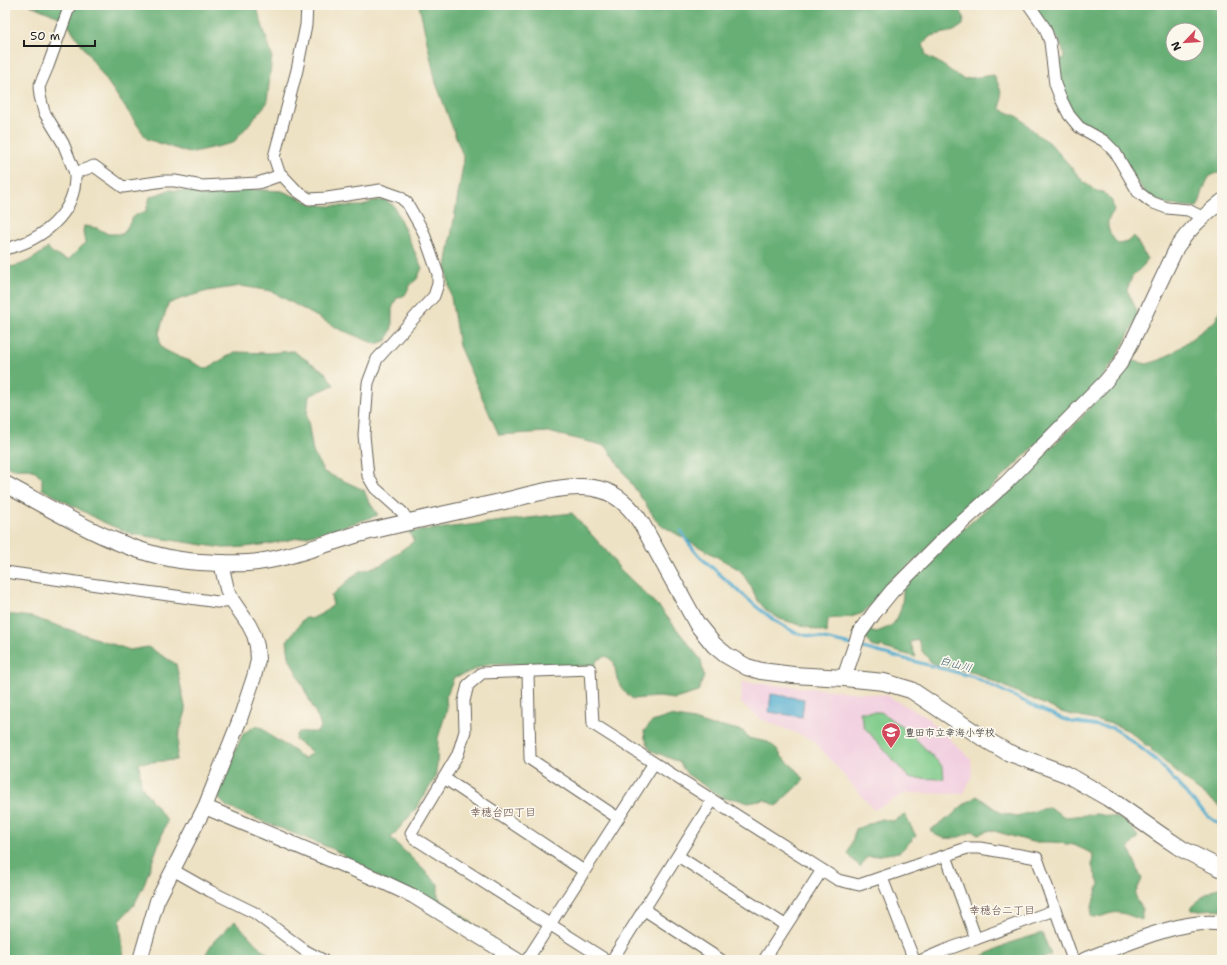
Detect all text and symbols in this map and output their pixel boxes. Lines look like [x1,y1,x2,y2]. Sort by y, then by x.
scale bar [24,22,95,48]
north arrow [1165,22,1205,62]
text: 50 m [30,28,60,44]
text: N [1168,39,1185,53]
water label: 白山川 [938,653,974,676]
school or university icon: 豊田市立幸海小学校 [880,721,902,749]
place label: 豊田市立幸海小学校 [905,726,995,739]
district label: 幸穂台四丁目 [470,805,536,820]
district label: 幸穂台二丁目 [969,903,1035,918]

